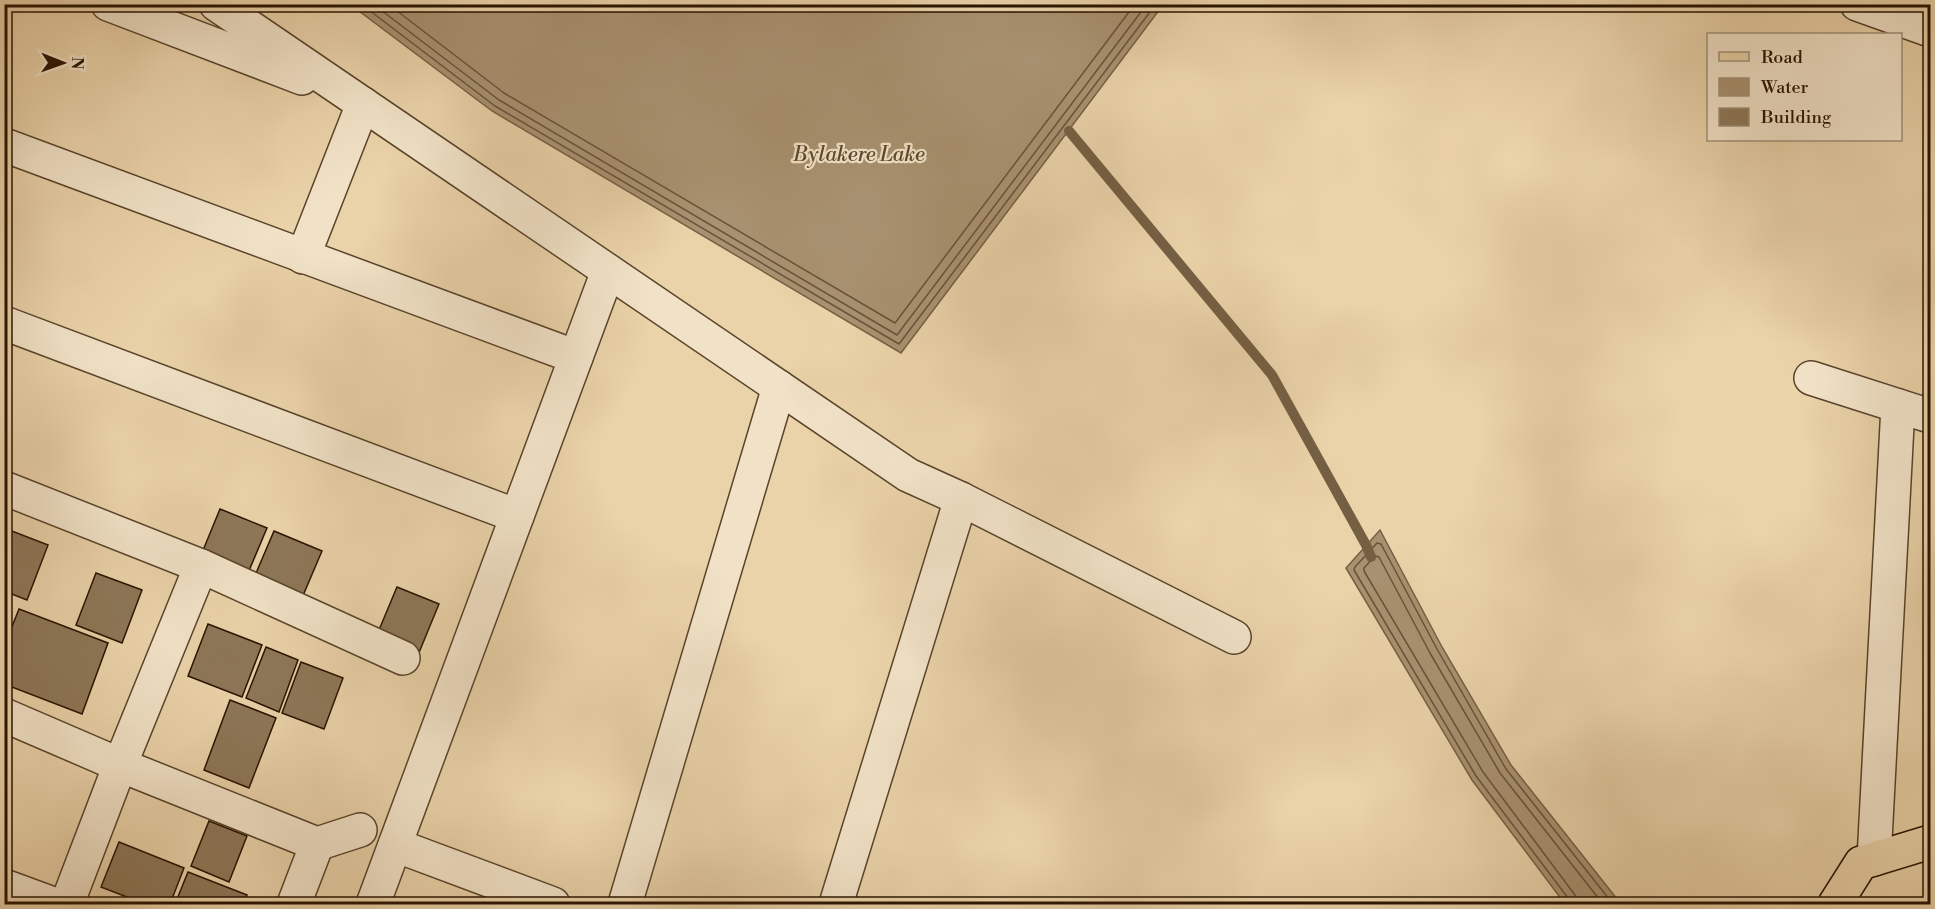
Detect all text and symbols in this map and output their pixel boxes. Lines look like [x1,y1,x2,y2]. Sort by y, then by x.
north arrow [33,33,93,93]
legend [1707,33,1902,141]
text: Road [1761,46,1804,69]
text: N [67,57,87,70]
text: Water [1760,76,1809,99]
text: Building [1760,106,1832,129]
water label: Bylakere Lake [792,142,925,168]

